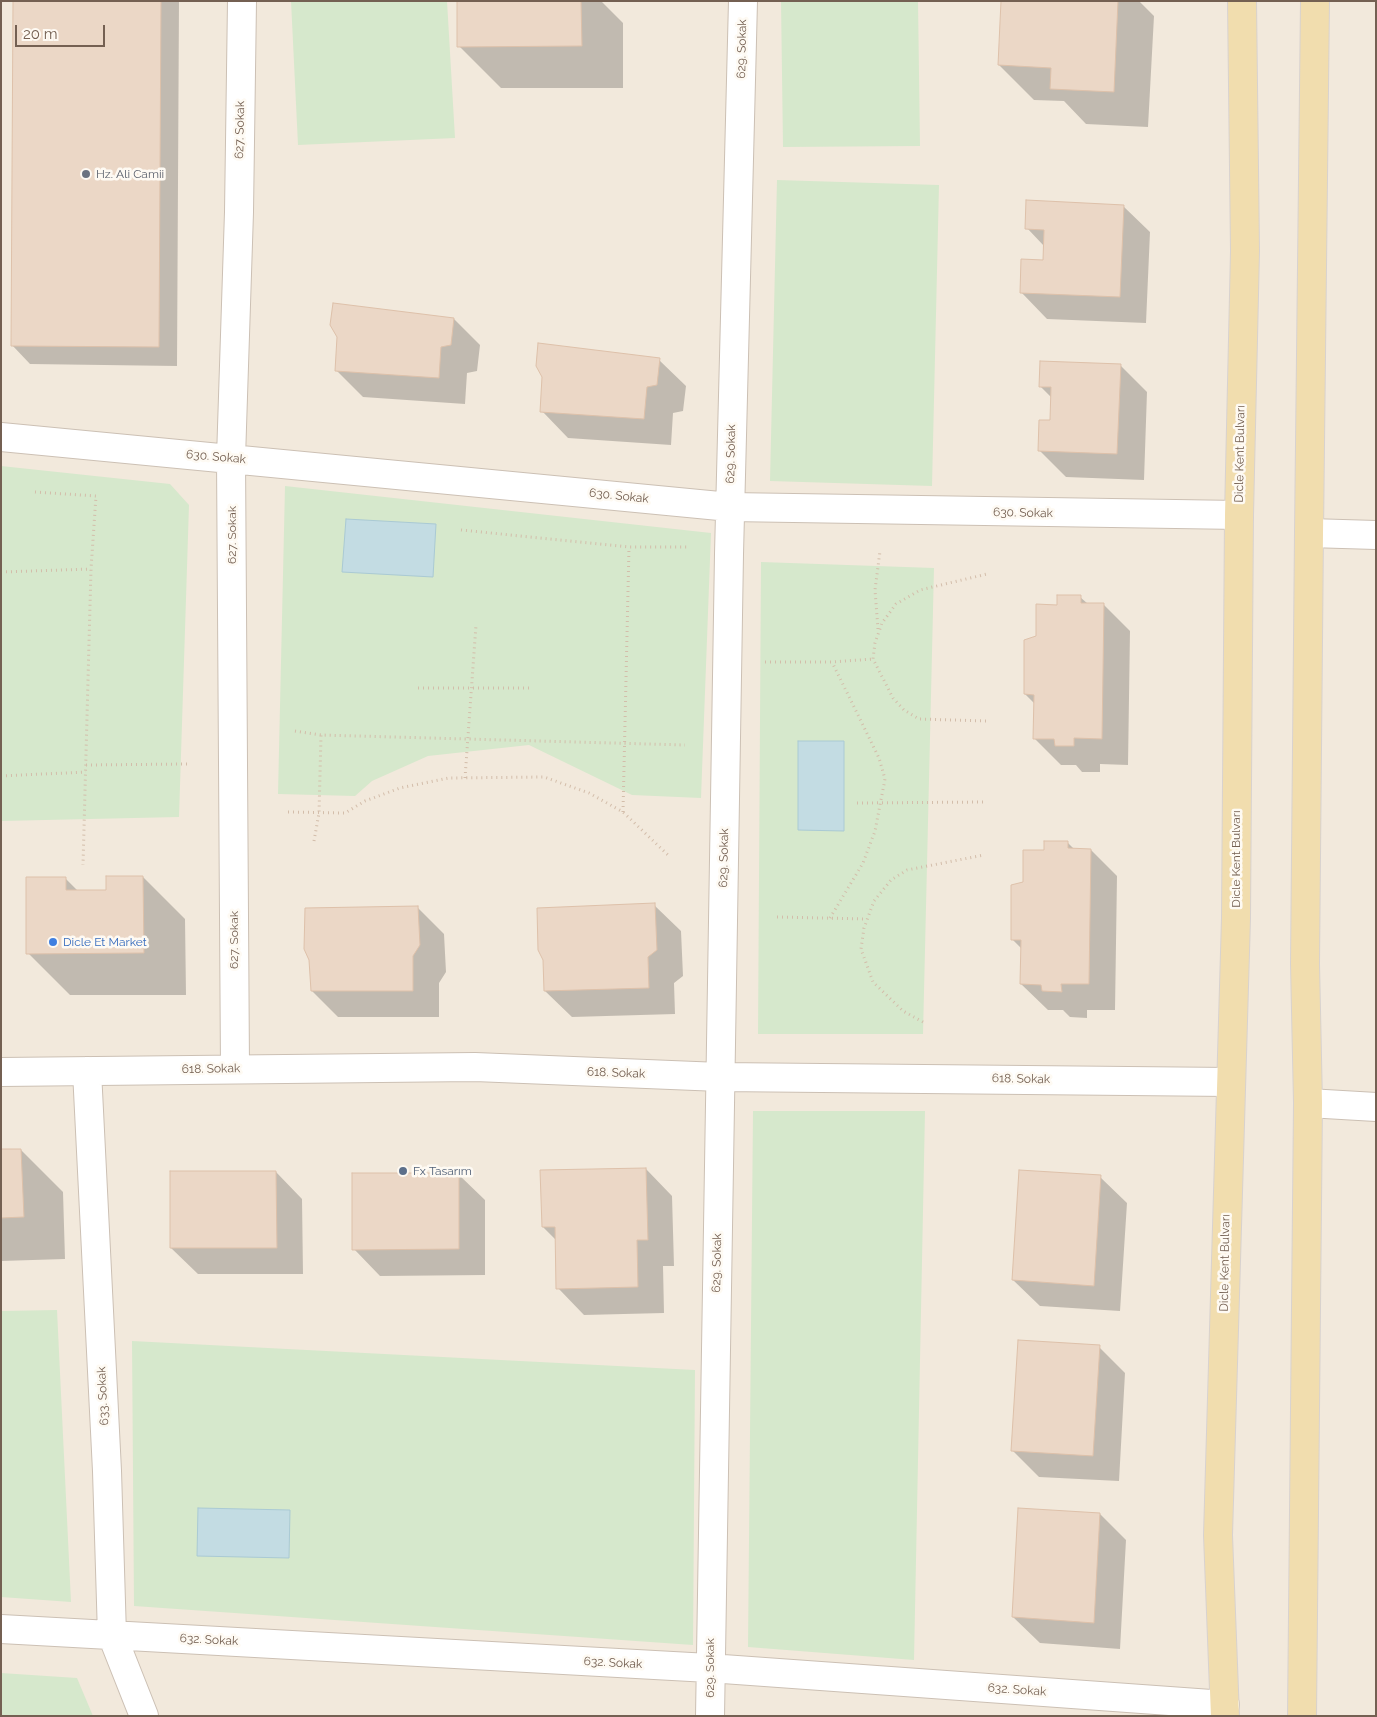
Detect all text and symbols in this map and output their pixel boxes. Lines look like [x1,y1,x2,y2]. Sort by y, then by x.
scale bar [18,15,108,47]
street label: 629. Sokak [734,19,750,79]
text: 20 m [23,25,58,43]
street label: 627. Sokak [232,101,248,159]
place label: Hz. Ali Camii [96,167,164,181]
marker: Hz. Ali Camii [80,168,92,180]
street label: Dicle Kent Bulvarı [1232,405,1248,503]
street label: 629. Sokak [723,424,739,484]
street label: 630. Sokak [185,447,247,467]
street label: 630. Sokak [588,486,650,506]
street label: 630. Sokak [993,505,1053,521]
street label: 627. Sokak [225,506,239,564]
street label: Dicle Kent Bulvarı [1229,810,1243,908]
street label: 629. Sokak [716,828,732,888]
street label: 627. Sokak [227,911,241,969]
place label: Dicle Et Market [63,935,147,949]
marker: Dicle Et Market [47,936,59,948]
street label: 618. Sokak [182,1061,240,1077]
street label: 618. Sokak [587,1065,645,1081]
street label: 618. Sokak [992,1071,1050,1087]
place label: Fx Tasarım [413,1164,472,1178]
marker: Fx Tasarım [397,1165,409,1177]
street label: Dicle Kent Bulvarı [1217,1214,1233,1312]
street label: 629. Sokak [709,1233,725,1293]
street label: 633. Sokak [94,1366,112,1426]
street label: 632. Sokak [179,1631,239,1649]
street label: 629. Sokak [703,1638,717,1698]
street label: 632. Sokak [583,1654,643,1672]
street label: 632. Sokak [987,1681,1047,1699]

